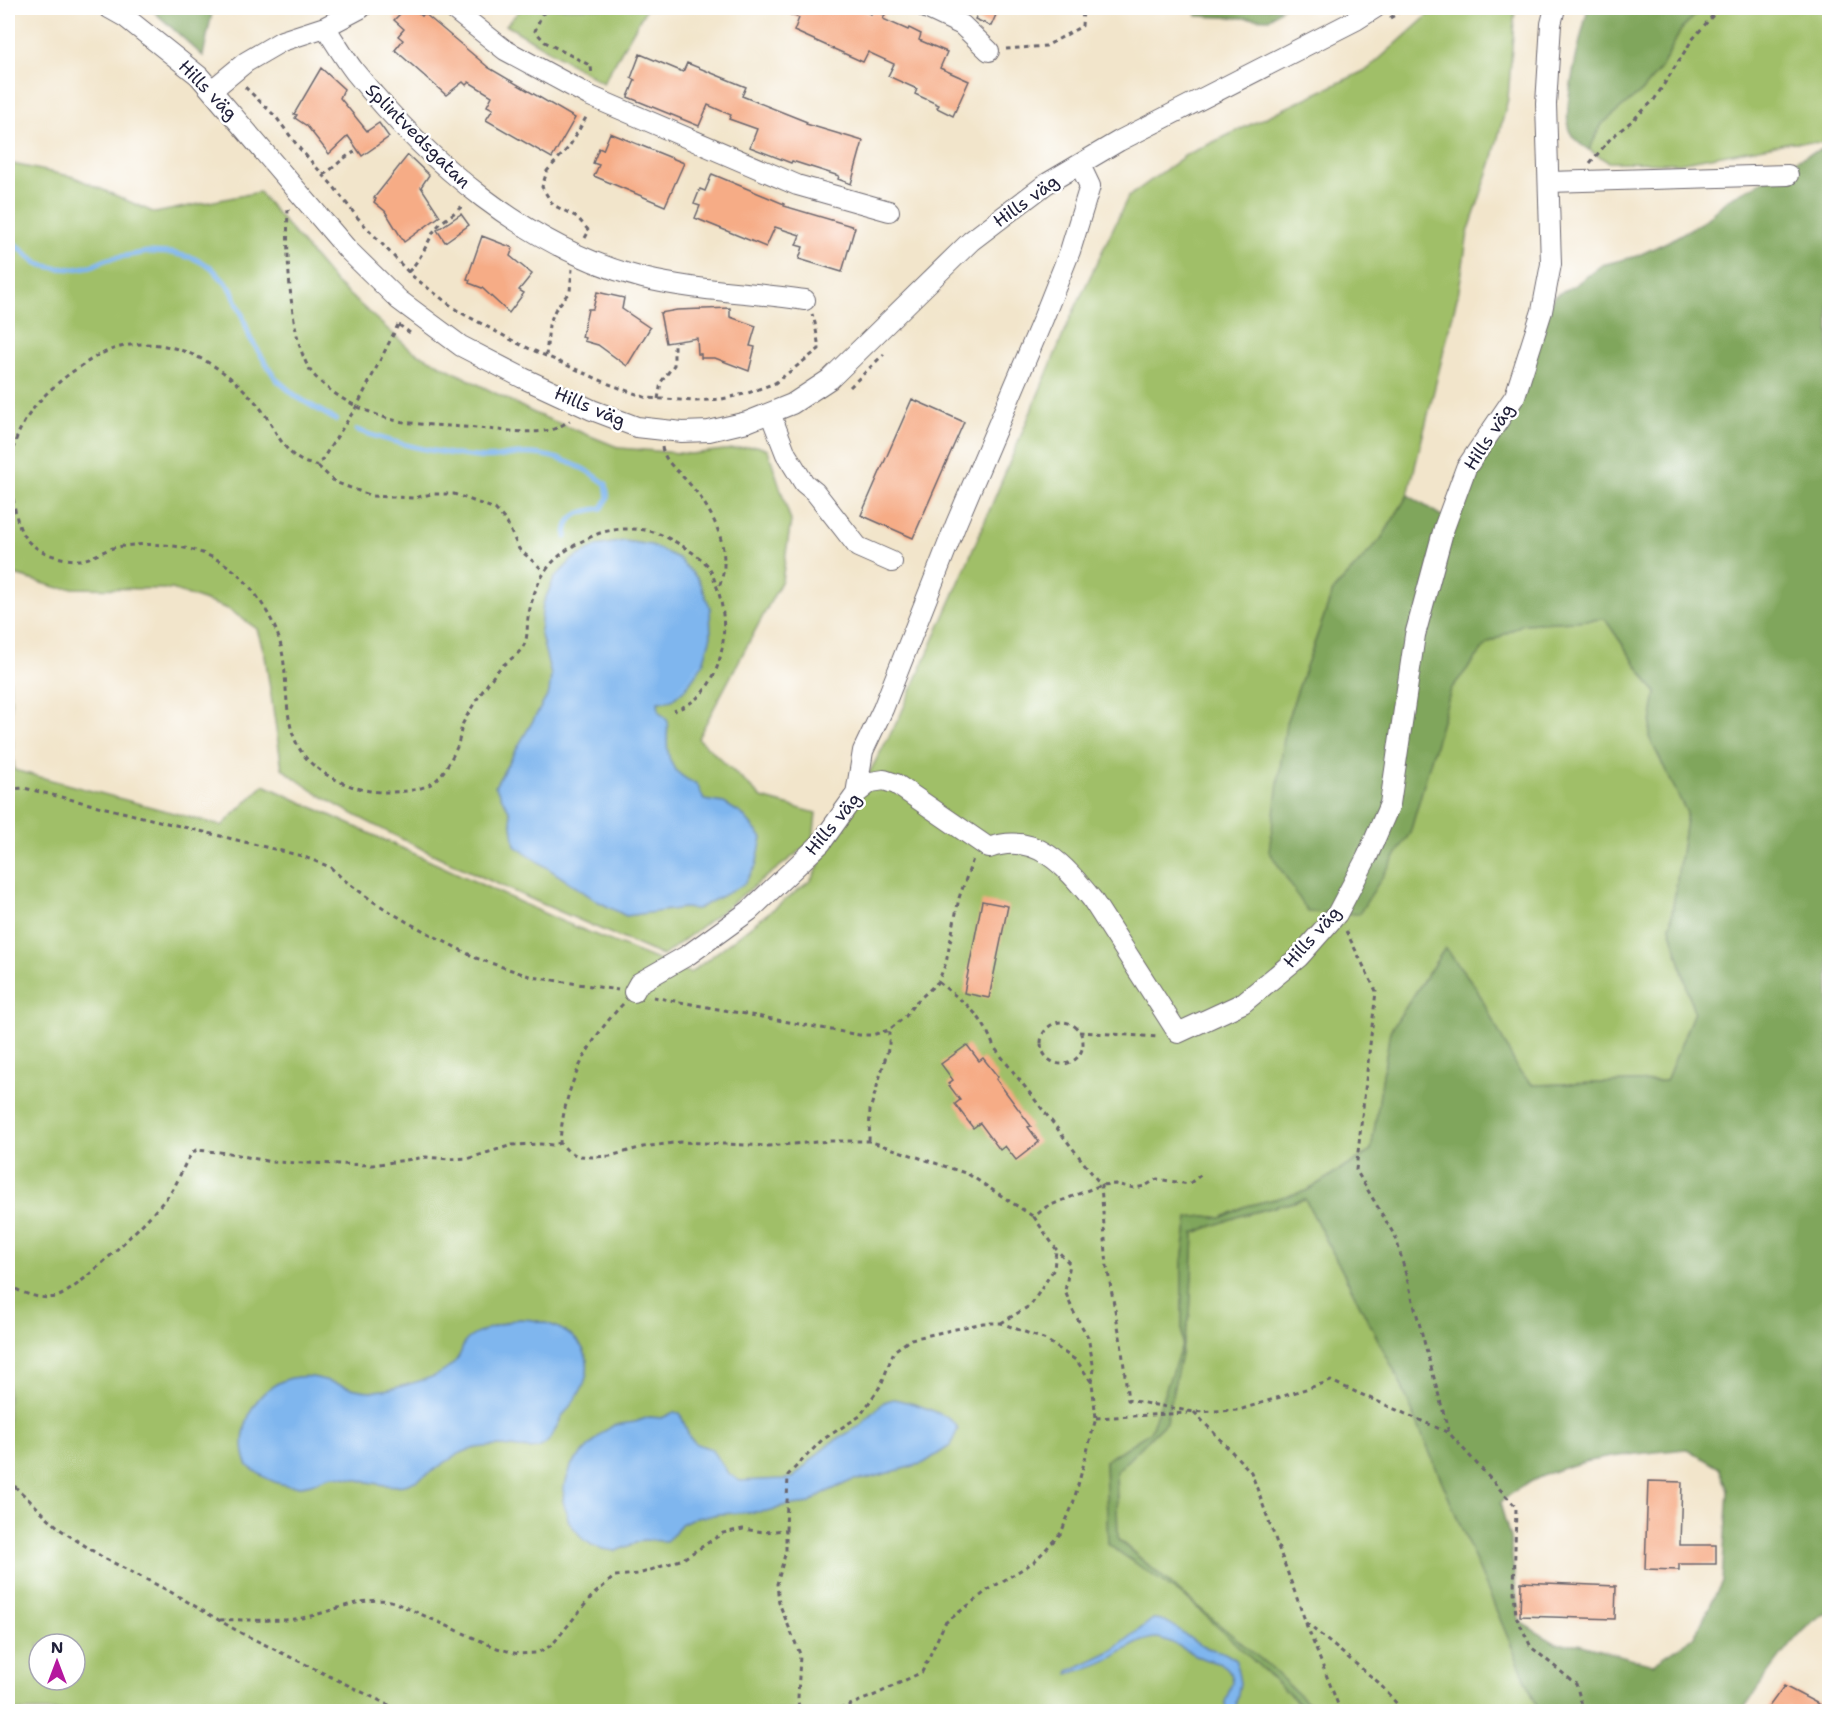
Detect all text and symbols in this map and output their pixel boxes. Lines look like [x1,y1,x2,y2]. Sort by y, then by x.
street label: Hills väg [173,55,243,125]
street label: Splintvedsgatan [360,78,476,194]
street label: Hills väg [989,169,1063,233]
street label: Hills väg [551,381,629,433]
street label: Hills väg [1458,399,1520,475]
street label: Hills väg [800,787,866,861]
street label: Hills väg [1278,901,1346,973]
north arrow [27,1632,87,1692]
text: N [51,1637,63,1658]

